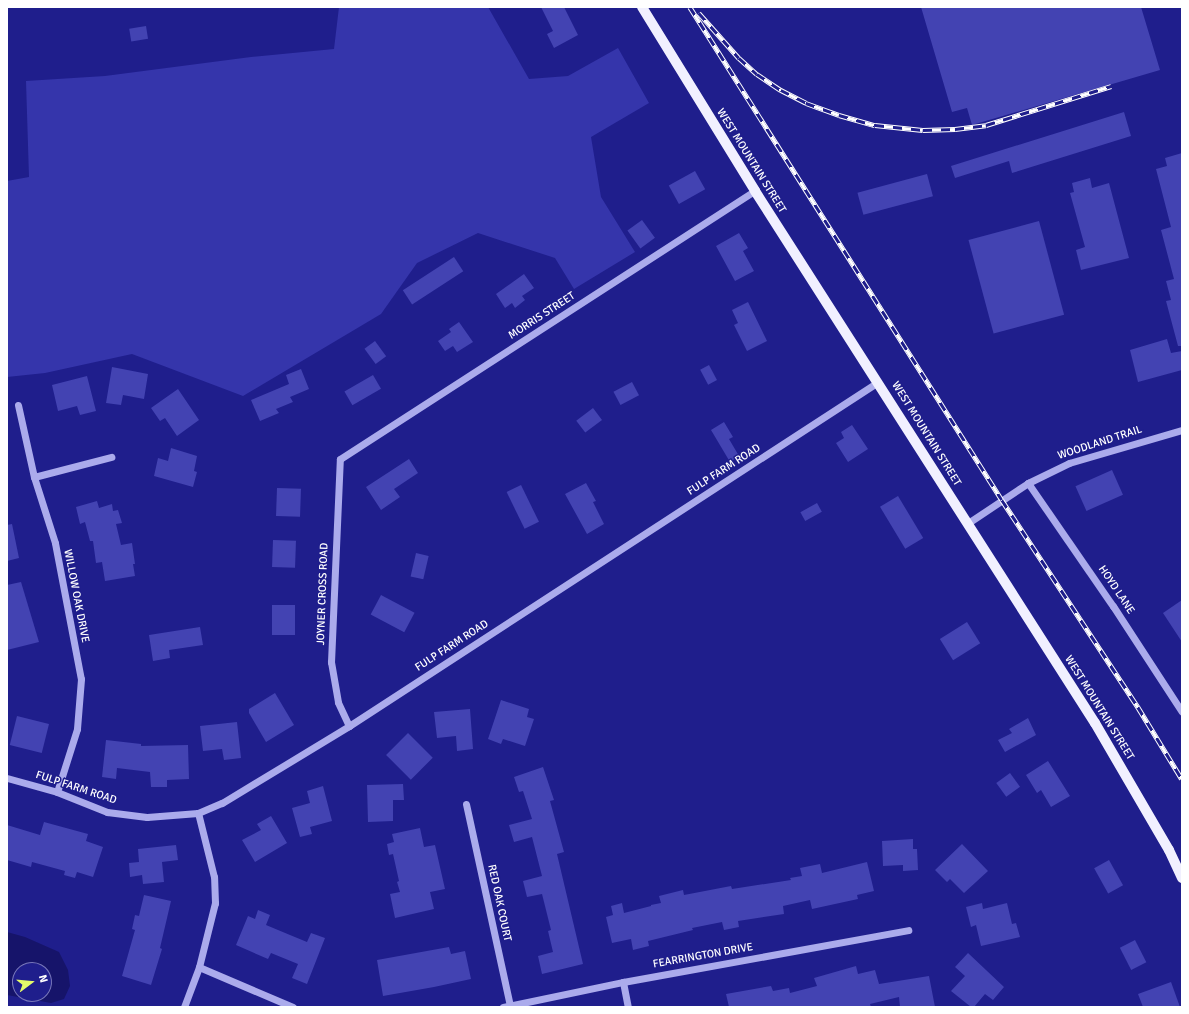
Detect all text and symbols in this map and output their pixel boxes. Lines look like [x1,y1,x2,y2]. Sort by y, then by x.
street label: WEST MOUNTAIN STREET [713,106,789,216]
street label: MORRIS STREET [506,290,578,342]
street label: WEST MOUNTAIN STREET [888,379,964,489]
street label: WOODLAND TRAIL [1056,423,1144,463]
street label: FULP FARM ROAD [685,441,763,499]
street label: JOYNER CROSS ROAD [315,543,331,645]
street label: WILLOW OAK DRIVE [60,548,92,644]
street label: HOYD LANE [1095,563,1137,617]
street label: FULP FARM ROAD [413,617,491,675]
street label: WEST MOUNTAIN STREET [1061,653,1137,763]
street label: FULP FARM ROAD [34,769,118,807]
street label: RED OAK COURT [484,863,514,943]
street label: FEARRINGTON DRIVE [652,941,754,971]
north arrow [12,962,52,1002]
text: N [36,973,50,984]

